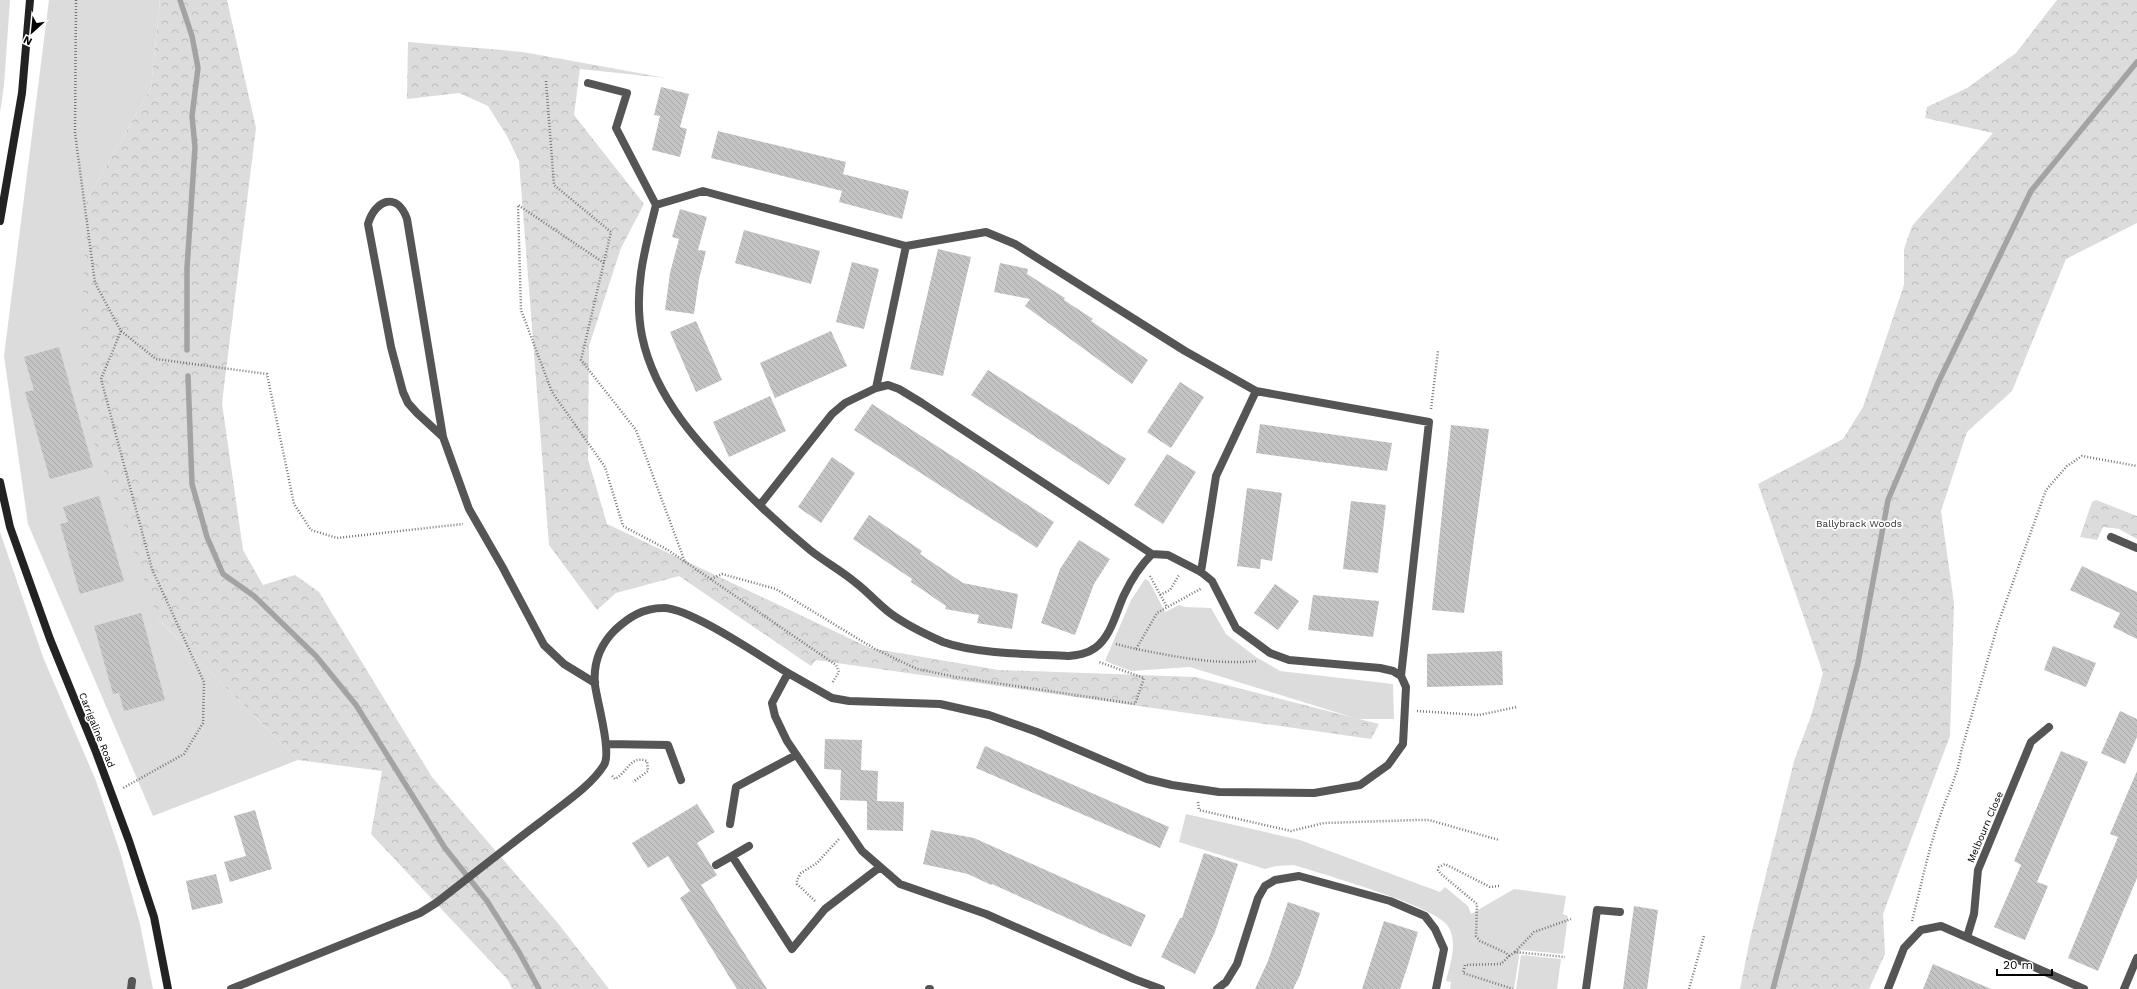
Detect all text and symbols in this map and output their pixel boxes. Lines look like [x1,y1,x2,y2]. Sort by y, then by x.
north arrow [12,12,52,52]
text: N [21,33,34,48]
park label: Ballybrack Woods [1816,518,1902,529]
street label: Carrigaline Road [77,691,117,769]
street label: Melbourn Close [1965,789,2005,864]
scale bar [1997,951,2052,977]
text: 20 m [2003,958,2033,972]

